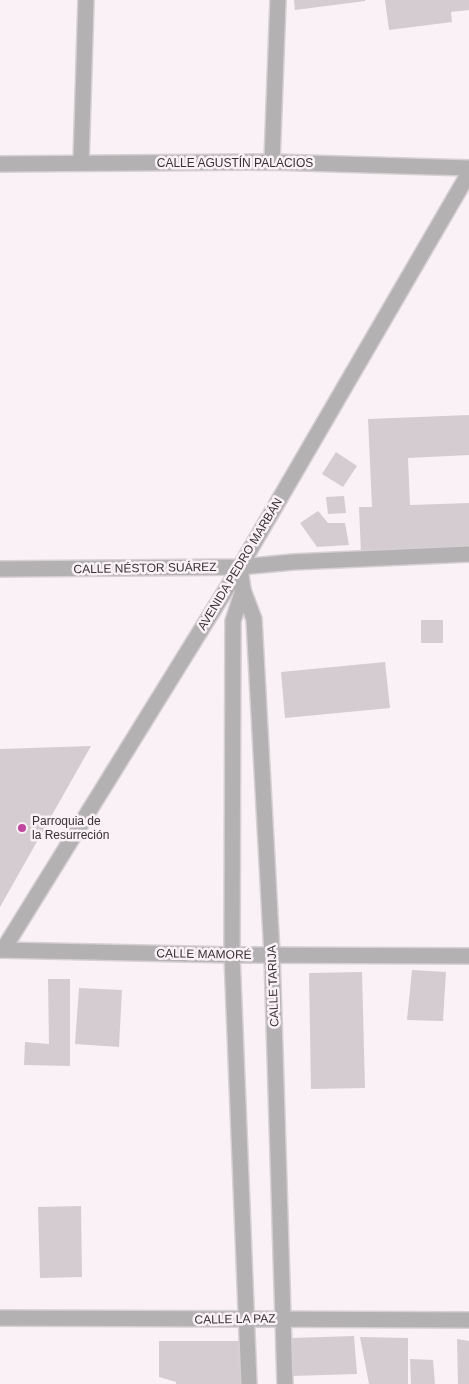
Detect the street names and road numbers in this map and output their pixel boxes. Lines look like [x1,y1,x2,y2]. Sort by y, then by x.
street label: CALLE AGUSTÍN PALACIOS [157,155,313,170]
street label: AVENIDA PEDRO MARBÁN [194,495,285,633]
street label: CALLE NÉSTOR SUÁREZ [73,559,217,576]
street label: CALLE MAMORÉ [156,945,252,962]
street label: CALLE TARIJA [265,945,281,1027]
street label: CALLE LA PAZ [194,1311,276,1327]

